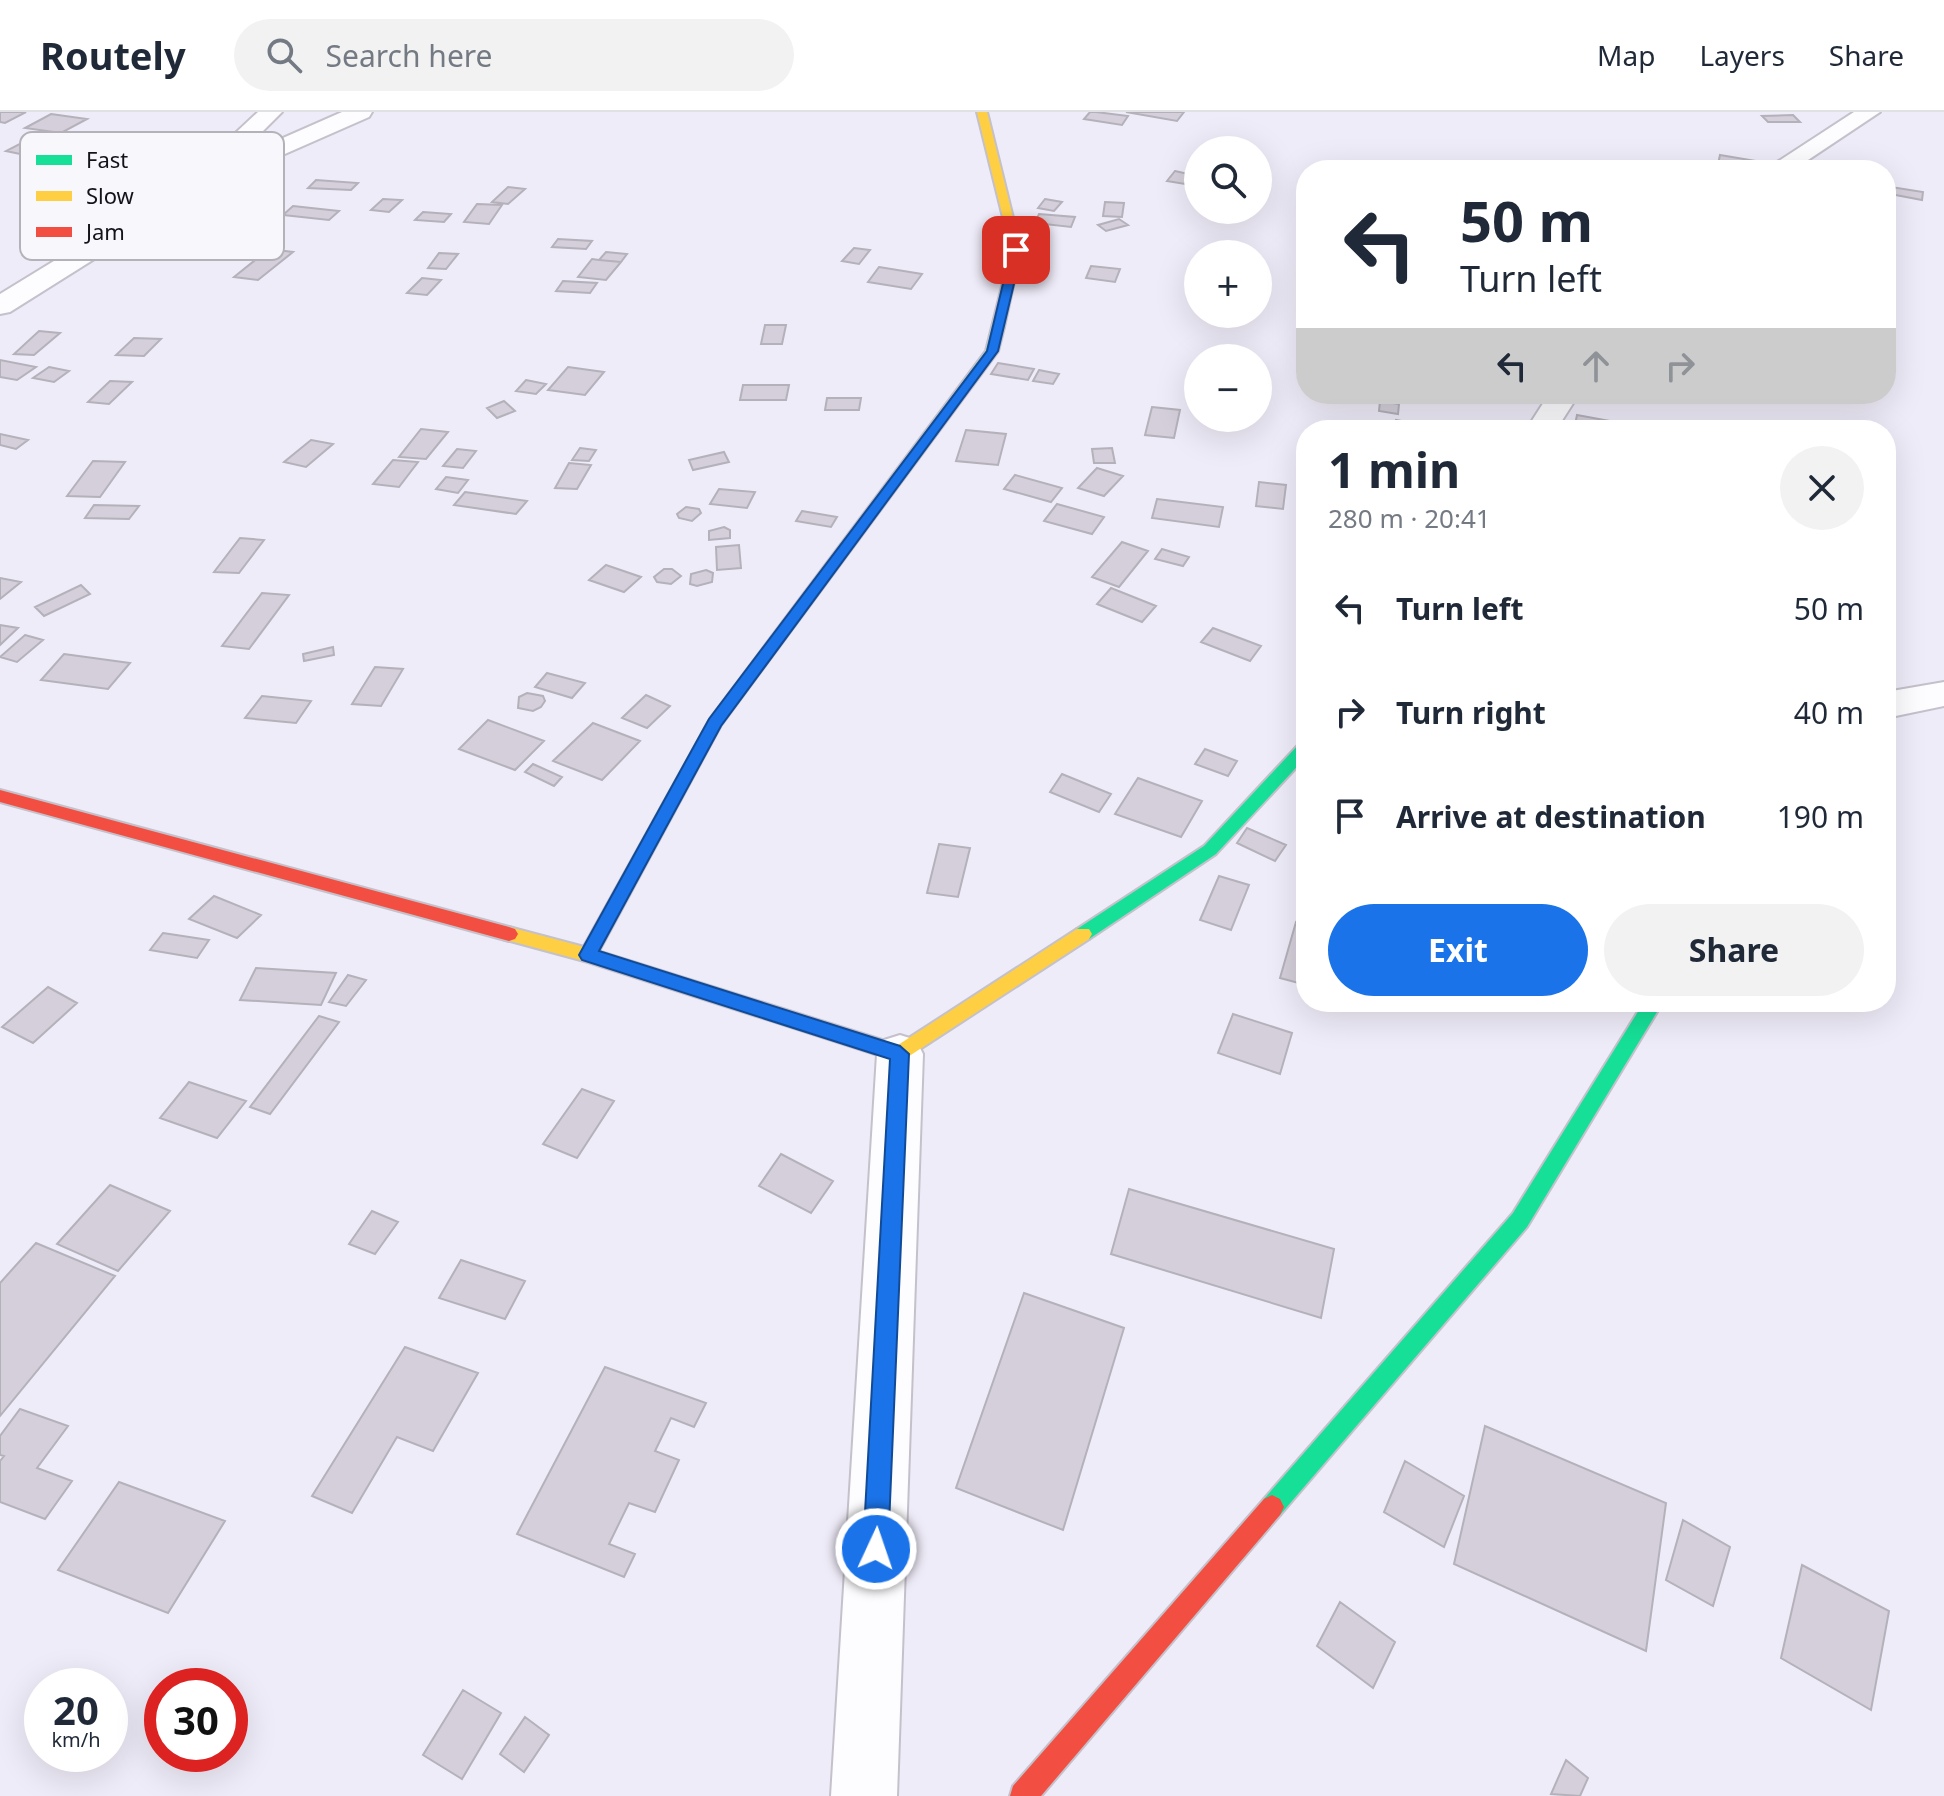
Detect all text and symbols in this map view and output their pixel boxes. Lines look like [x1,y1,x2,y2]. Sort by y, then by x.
search box [234,19,794,91]
text: Routely [40,29,186,81]
icon: search [262,33,306,77]
text: Search here [326,35,493,76]
text: Map [1597,36,1655,74]
text: Layers [1699,36,1785,74]
text: Share [1829,36,1904,74]
legend [20,132,284,260]
map controls [1184,136,1272,432]
button: search [1184,136,1272,224]
text: Fast [86,144,128,174]
text: Slow [86,180,135,210]
text: 50 m [1460,182,1593,258]
icon: left [1328,192,1432,296]
text: Jam [84,216,125,246]
pin [982,216,1050,284]
icon: arrive [994,228,1038,272]
button: + [1184,240,1272,328]
text: Turn left [1460,254,1602,303]
button: − [1184,344,1272,432]
icon: left [1490,344,1534,388]
icon: ahead [1574,344,1618,388]
icon: right [1658,344,1702,388]
text: 1 min [1328,437,1460,502]
button: close [1780,446,1864,530]
text: 280 m · 20:41 [1328,500,1491,536]
icon: left [1328,586,1372,630]
text: Turn left [1396,588,1524,629]
text: 50 m [1794,588,1864,629]
icon: right [1328,690,1372,734]
text: Turn right [1396,692,1546,733]
text: 40 m [1794,692,1864,733]
icon: arrive [1328,794,1372,838]
text: Arrive at destination [1396,796,1706,837]
text: 190 m [1777,796,1864,837]
button: Exit [1328,904,1588,996]
button: Share [1604,904,1864,996]
position arrow [834,1507,918,1591]
speed limit sign: 30 [144,1668,248,1772]
text: 20 [53,1682,99,1737]
text: km/h [51,1726,101,1753]

